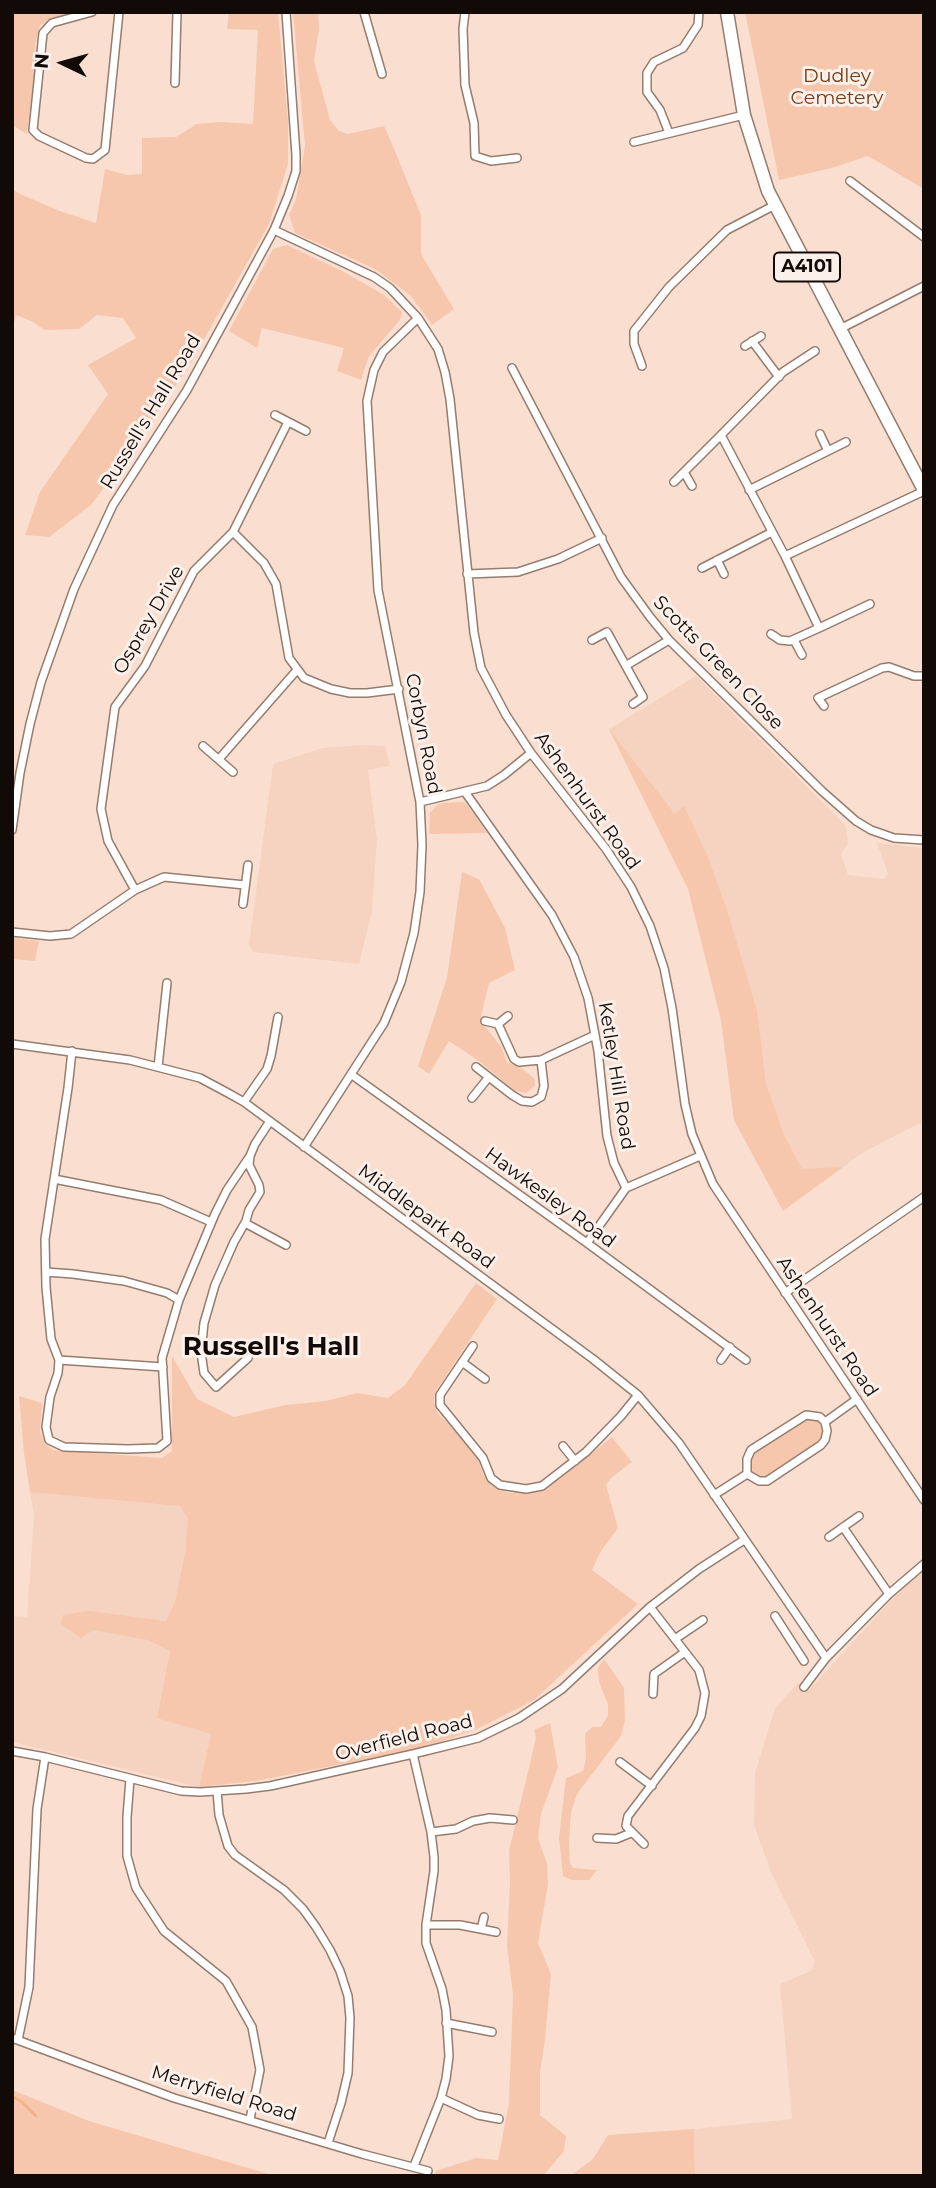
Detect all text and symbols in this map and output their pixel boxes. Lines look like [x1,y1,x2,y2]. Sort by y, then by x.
north arrow [28,28,98,98]
text: N [29,52,54,70]
park label: Dudley Cemetery [791,65,883,109]
road number: A4101 [774,253,840,282]
street label: Russell's Hall Road [96,331,206,493]
street label: Osprey Drive [109,562,189,678]
street label: Scotts Green Close [648,591,788,735]
street label: Corbyn Road [400,672,446,796]
street label: Ashenhurst Road [529,728,645,874]
street label: Ketley Hill Road [593,1000,639,1152]
street label: Hawkesley Road [480,1143,620,1253]
street label: Middlepark Road [353,1160,499,1274]
street label: Ashenhurst Road [771,1252,883,1402]
district label: Russell's Hall [183,1331,359,1363]
street label: Overfield Road [333,1710,475,1766]
street label: Merryfield Road [149,2061,299,2127]

